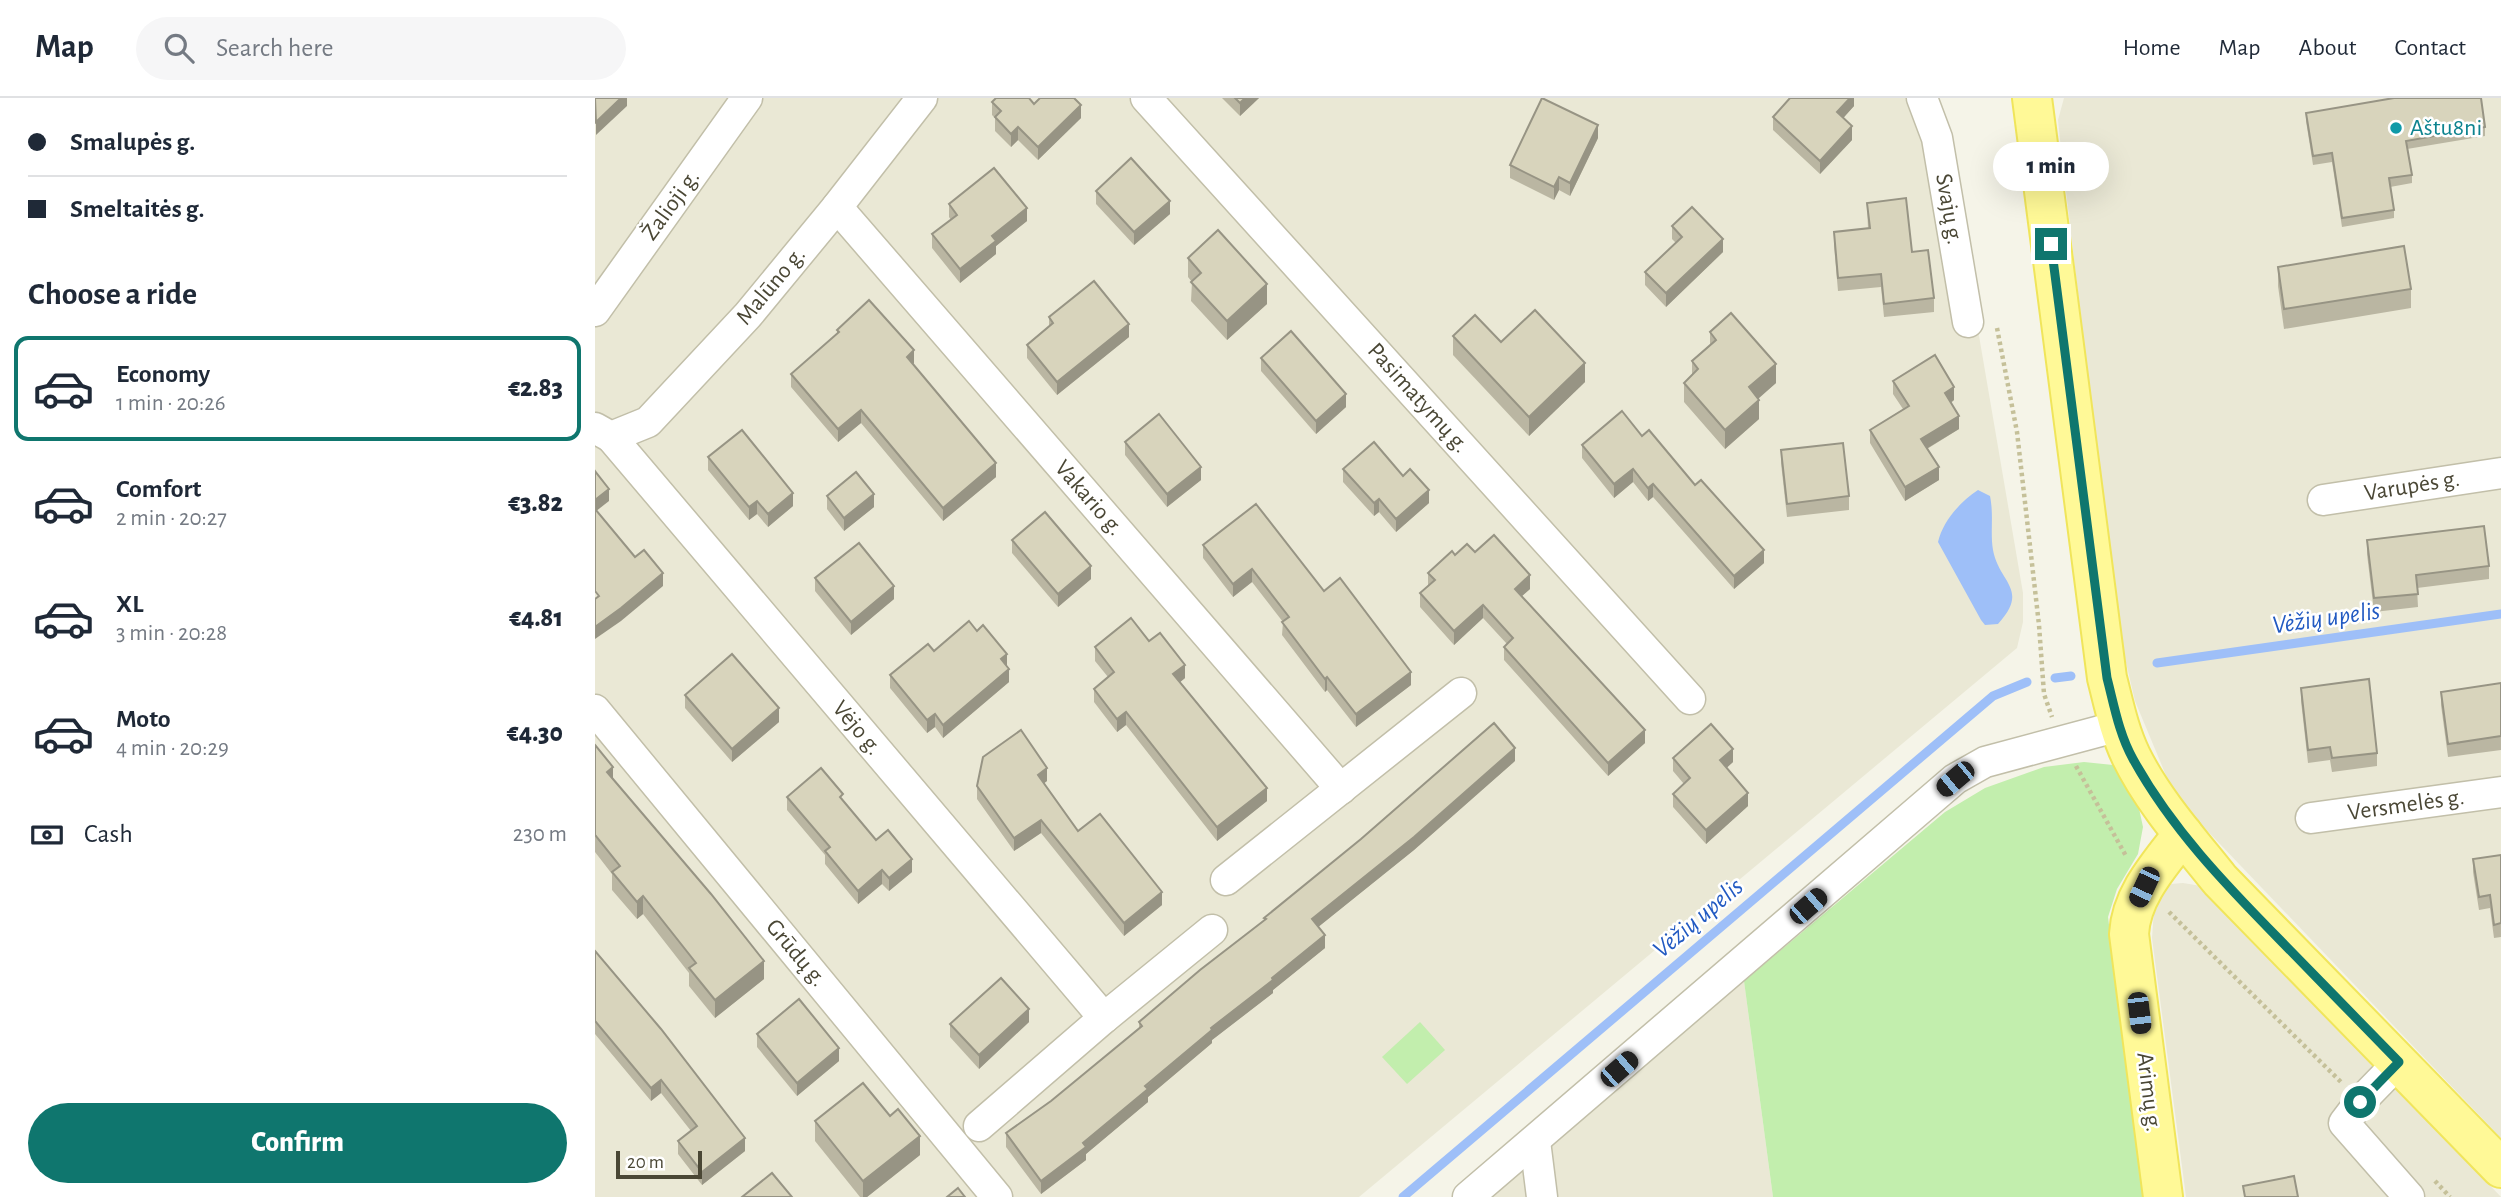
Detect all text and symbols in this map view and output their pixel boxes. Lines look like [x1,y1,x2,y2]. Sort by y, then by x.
search box [136,17,626,80]
icon: search [160,29,198,67]
text: Map [35,31,94,64]
text: Search here [216,35,334,61]
text: Home [2123,36,2181,60]
text: Map [2219,36,2261,60]
text: About [2299,36,2356,60]
text: Contact [2394,36,2466,60]
place label: Aštu8ni [2410,116,2482,140]
marker: Aštu8ni [2388,120,2404,136]
text: Smalupės g. [70,129,195,155]
callout: 1 min [1993,142,2109,192]
text: 1 min [2027,155,2075,178]
street label: Žalioji g. [637,165,704,245]
street label: Svajų g. [1931,172,1967,246]
text: Smeltaitės g. [70,196,205,222]
route end [2035,228,2067,260]
street label: Malūno g. [732,243,810,329]
text: Choose a ride [28,278,197,310]
street label: Pasimatymų g. [1363,339,1473,457]
icon: car [32,357,95,420]
text: Economy [116,361,210,387]
text: €2.83 [508,375,563,401]
text: 1 min · 20:26 [116,392,226,415]
street label: Vakario g. [1050,456,1128,540]
street label: Varupės g. [2363,467,2461,505]
icon: car [32,472,95,535]
text: Comfort [116,476,201,502]
text: €3.82 [508,490,563,516]
text: 2 min · 20:27 [116,507,227,530]
icon: car [32,587,95,650]
text: XL [116,591,143,617]
water label: Vėžių upelis [2271,598,2381,638]
text: €4.81 [509,605,563,631]
text: 3 min · 20:28 [116,622,227,645]
street label: Vėjo g. [828,696,886,760]
icon: car [32,702,95,765]
text: Moto [116,706,171,732]
text: €4.30 [507,720,563,746]
text: 4 min · 20:29 [116,737,229,760]
car [1933,757,1978,801]
street label: Versmelės g. [2346,785,2466,825]
icon: cash [28,816,66,854]
text: Cash [84,821,133,847]
text: 230 m [513,823,567,846]
car [2126,864,2163,910]
water label: Vėžių upelis [1648,873,1748,963]
car [1786,884,1831,928]
street label: Grūdų g. [761,915,831,991]
car [2127,991,2152,1035]
car [1597,1047,1642,1091]
street label: Arimų g. [2132,1051,2166,1133]
route start [2344,1086,2376,1118]
button: Confirm [28,1103,567,1183]
scale bar [616,1148,702,1180]
text: 20 m [627,1153,664,1172]

